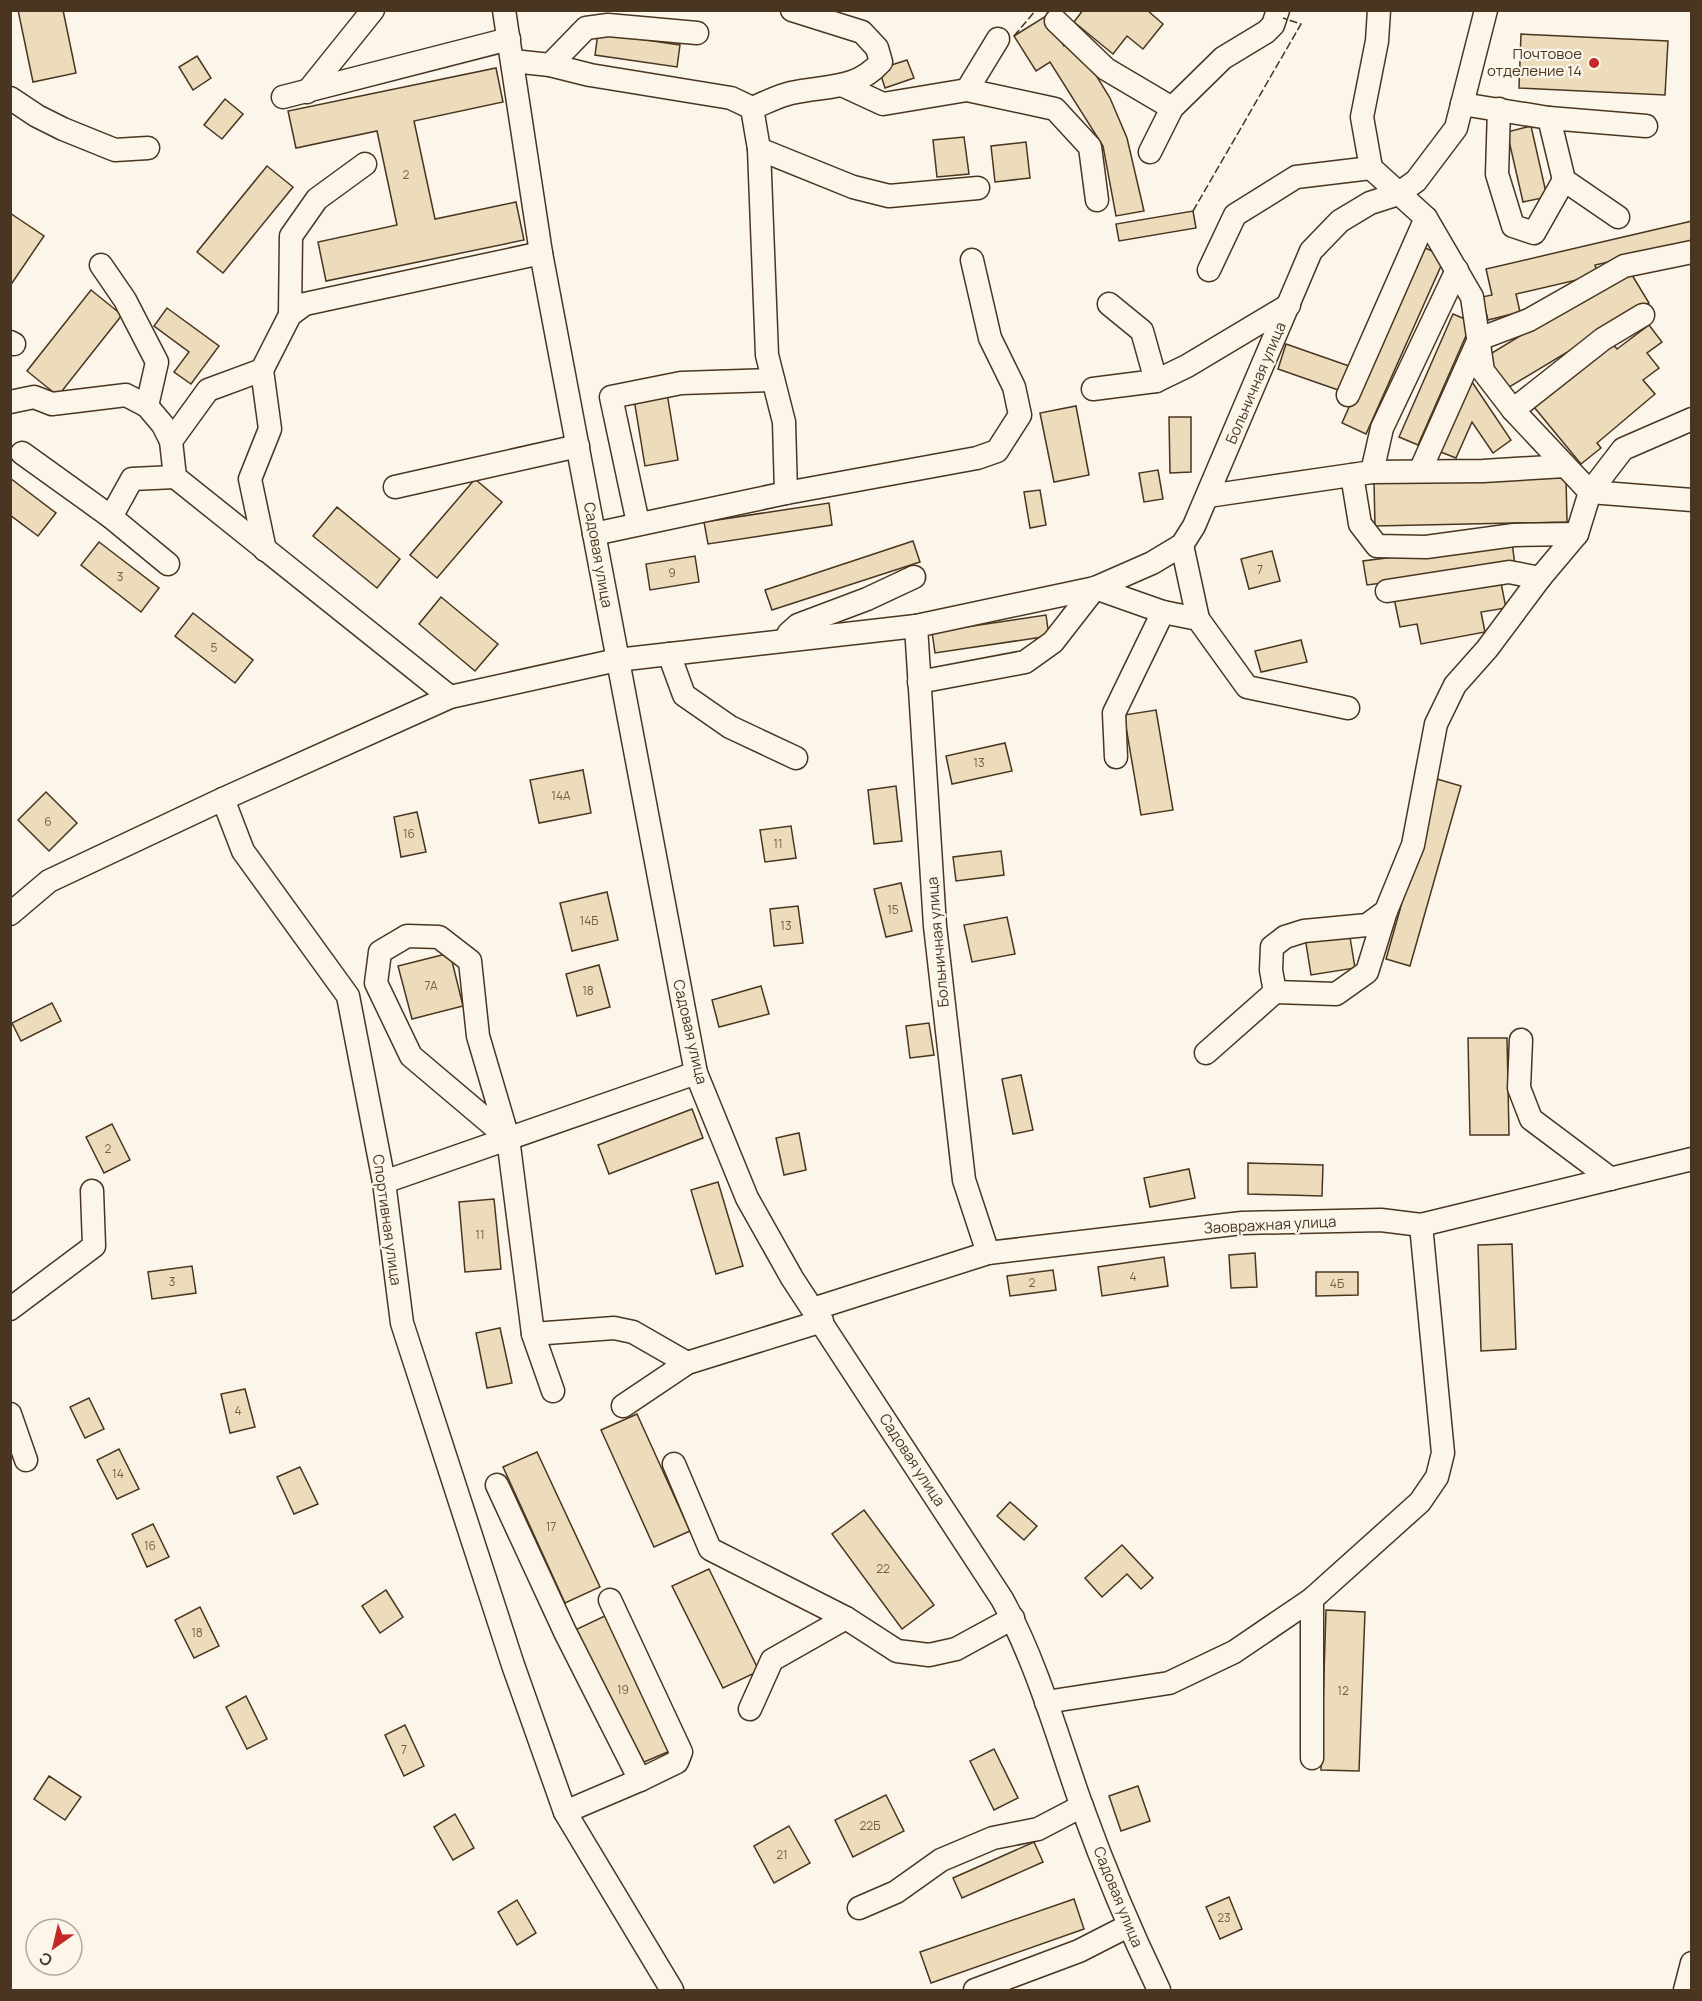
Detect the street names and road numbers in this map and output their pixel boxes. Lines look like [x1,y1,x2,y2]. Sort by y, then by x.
street label: Больничная улица [1220,319,1291,447]
street label: Садовая улица [579,500,618,609]
street label: Больничная улица [921,876,954,1008]
street label: Садовая улица [668,977,713,1086]
street label: Спортивная улица [368,1153,407,1287]
street label: Заовражная улица [1203,1211,1337,1238]
street label: Садовая улица [874,1409,950,1510]
street label: Садовая улица [1089,1843,1148,1950]

